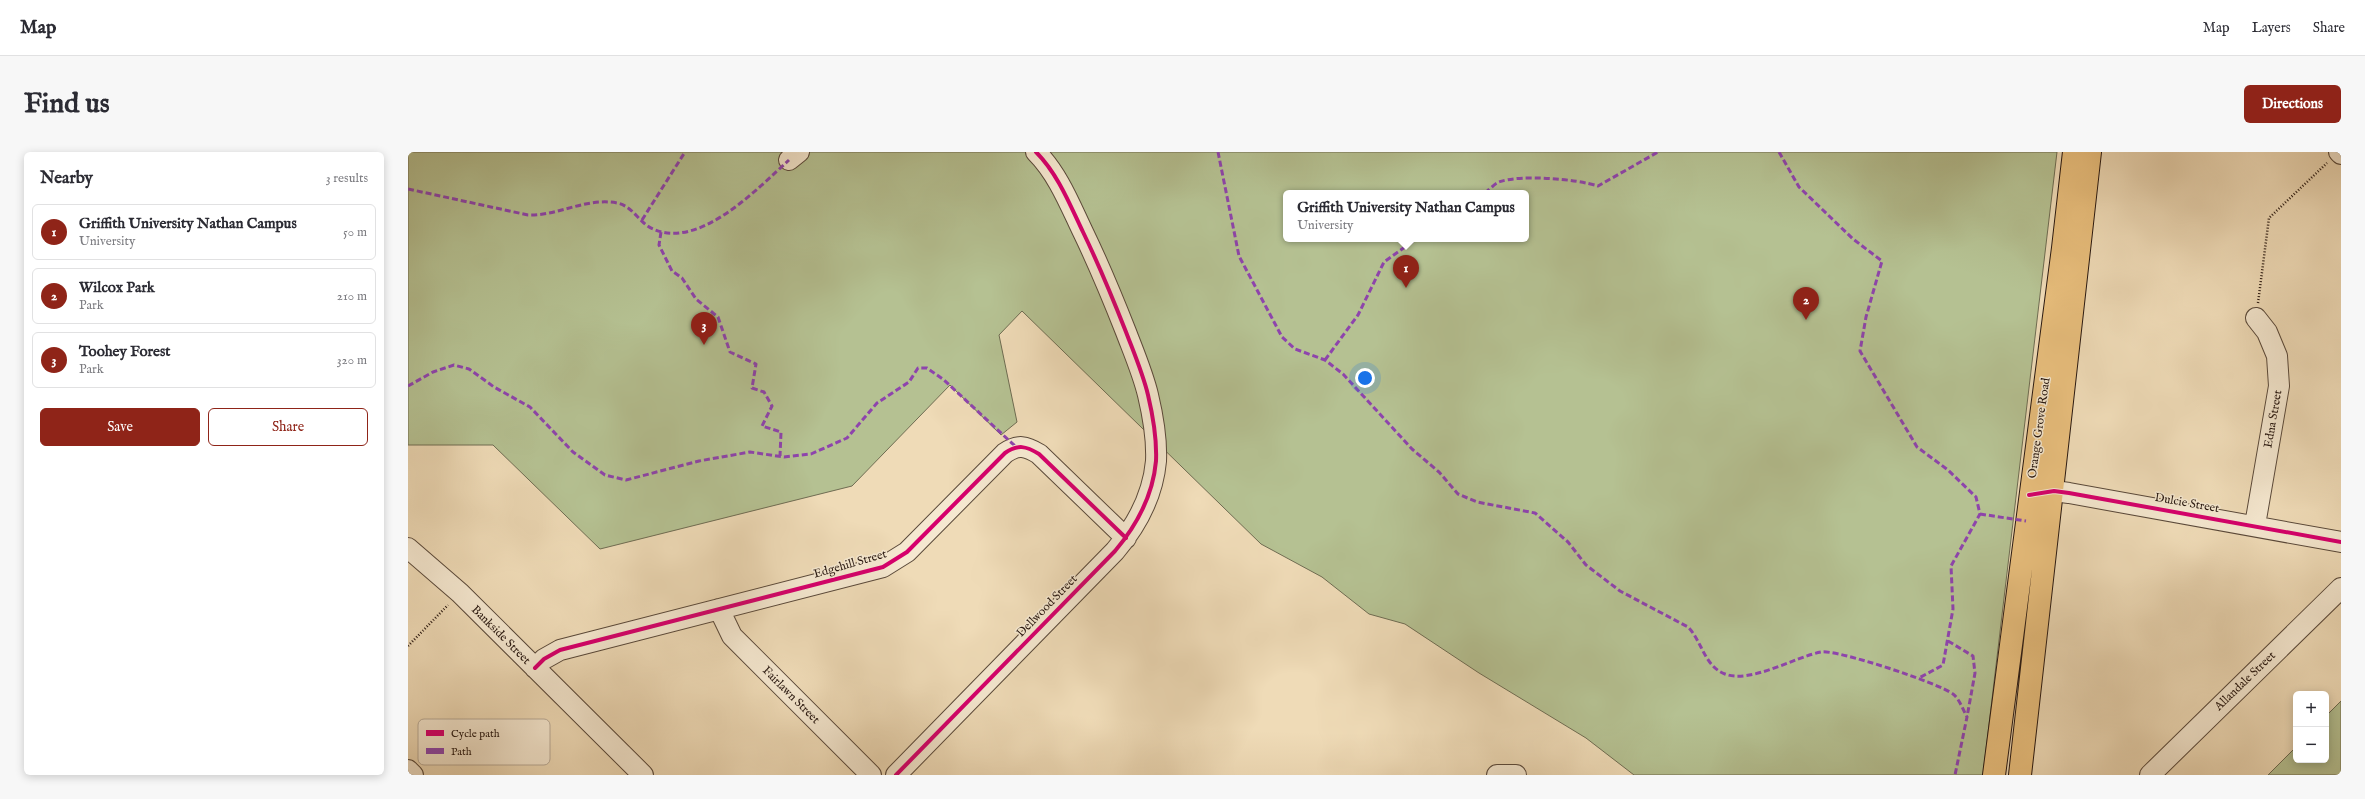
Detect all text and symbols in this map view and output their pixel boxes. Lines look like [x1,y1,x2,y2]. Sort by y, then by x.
text: Map [20,16,56,40]
text: Map [2203,19,2230,37]
text: Layers [2252,19,2291,37]
text: Share [2313,19,2345,37]
button: Directions [2244,85,2341,123]
text: Find us [24,87,110,122]
text: Nearby [40,168,93,189]
text: 3 results [326,170,368,187]
popup [1283,190,1529,242]
text: Griffith University Nathan Campus [1297,198,1515,217]
text: Griffith University Nathan Campus [79,214,297,233]
text: University [1297,217,1354,234]
text: 1 [52,224,56,241]
text: 50 m [343,224,367,241]
text: University [79,233,135,250]
pin: 1 [1393,255,1419,288]
text: Wilcox Park [79,278,155,297]
pin: 2 [1793,287,1819,320]
text: 2 [51,288,57,305]
text: 210 m [337,288,367,305]
text: Park [79,297,104,314]
pin: 3 [691,312,717,345]
text: Toohey Forest [79,342,170,361]
text: 3 [52,352,56,369]
text: 320 m [337,352,367,369]
text: Park [79,361,104,378]
your location [1355,368,1375,388]
street label: Orange Grove Road [2025,376,2054,479]
street label: Edna Street [2261,389,2285,449]
button: Save [40,408,200,446]
button: Share [208,408,368,446]
street label: Dulcie Street [2154,490,2220,516]
street label: Edgehill Street [812,546,888,582]
street label: Dellwood Street [1013,572,1081,640]
street label: Bankside Street [468,602,534,668]
street label: Allandale Street [2211,648,2279,715]
street label: Fairlawn Street [759,663,823,727]
map controls [2293,691,2329,763]
button: + [2293,691,2329,727]
legend [418,719,550,765]
text: Cycle path [451,727,500,741]
button: − [2293,727,2329,763]
text: Path [451,745,472,759]

